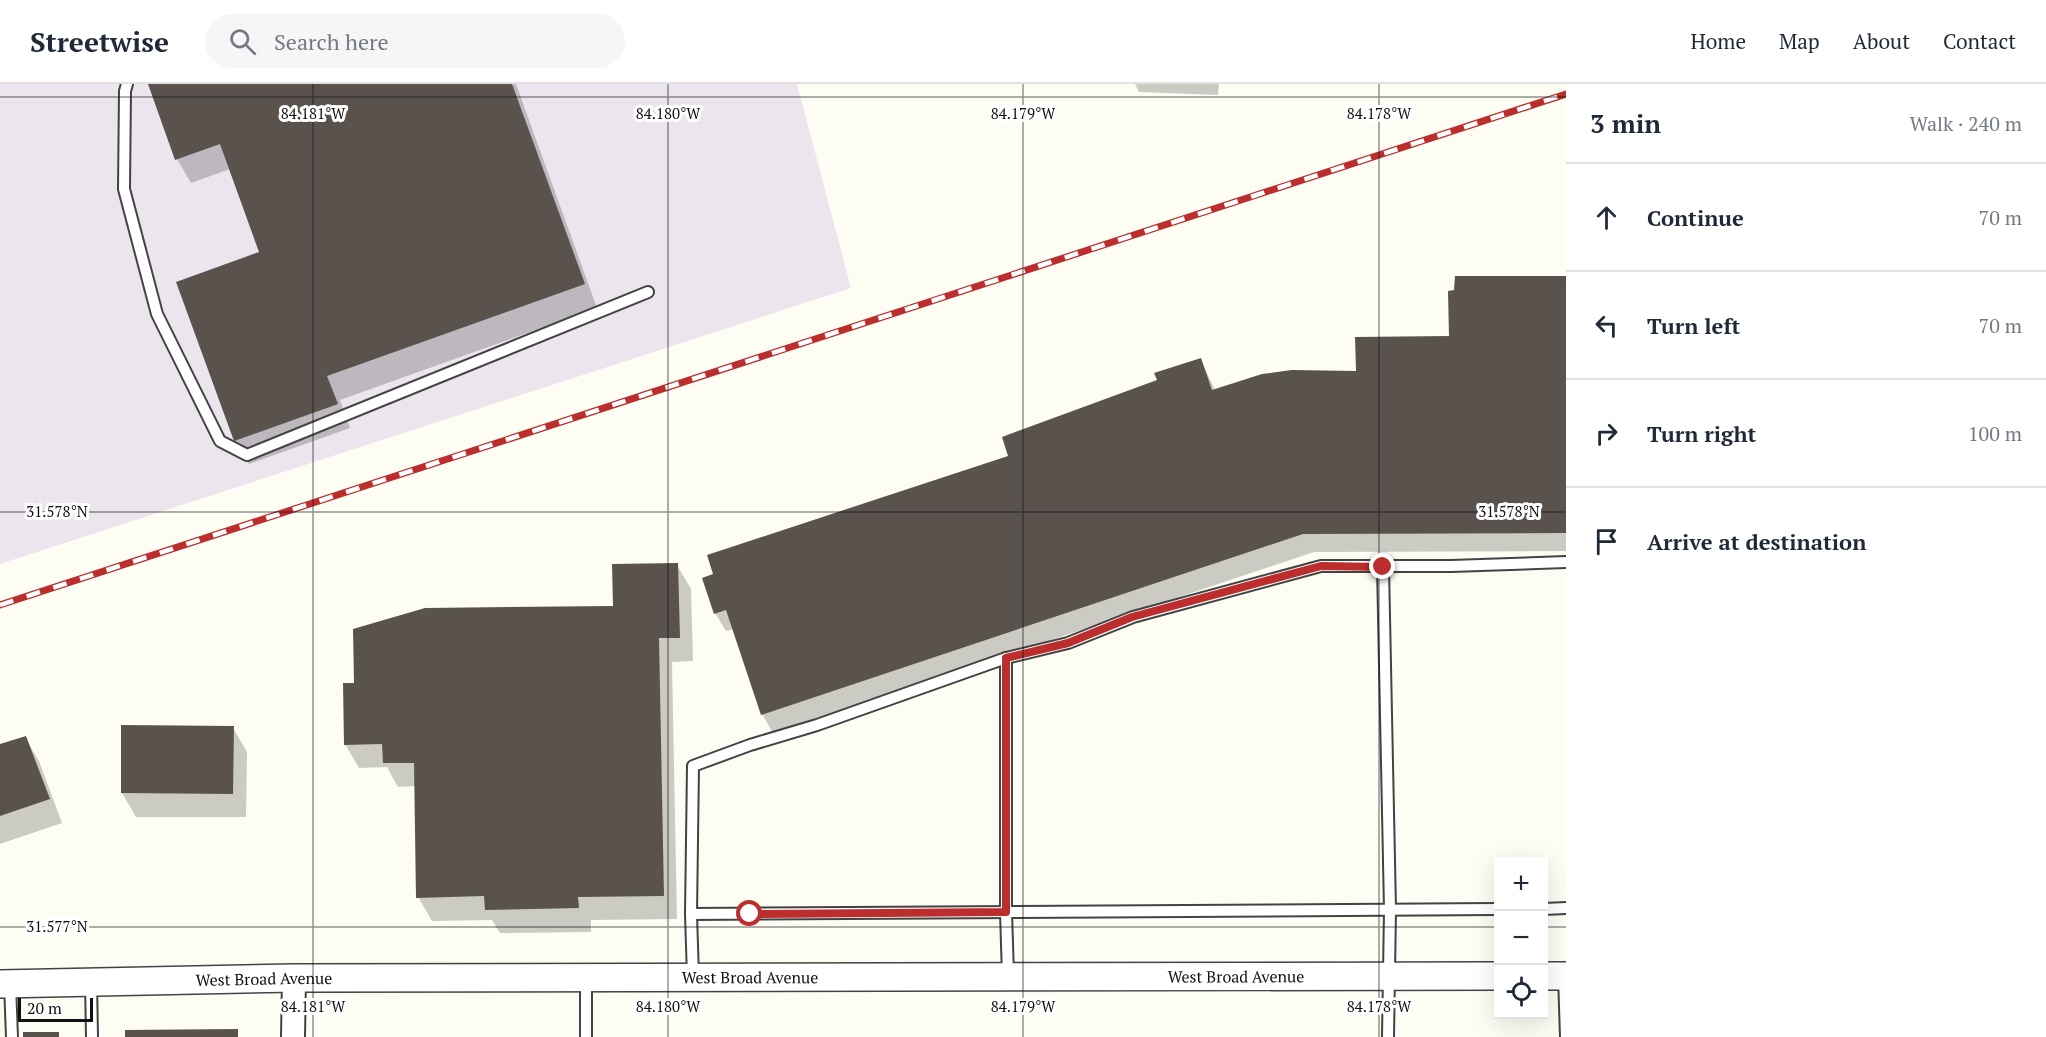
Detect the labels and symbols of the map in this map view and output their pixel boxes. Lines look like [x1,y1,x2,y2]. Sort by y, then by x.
text: 84.181°W [281,103,346,123]
text: 84.180°W [636,103,701,123]
text: 84.179°W [991,103,1056,123]
text: 84.178°W [1347,103,1412,123]
text: 31.578°N [26,501,88,521]
text: 31.578°N [1478,501,1540,521]
route end [1369,553,1395,579]
route start [736,900,762,926]
text: 31.577°N [26,916,88,936]
street label: West Broad Avenue [1168,965,1304,988]
street label: West Broad Avenue [682,966,818,988]
street label: West Broad Avenue [195,967,332,991]
scale bar [18,995,93,1022]
text: 84.181°W [281,996,346,1016]
text: 84.180°W [636,996,701,1016]
text: 84.179°W [991,996,1056,1016]
text: 84.178°W [1347,996,1412,1016]

